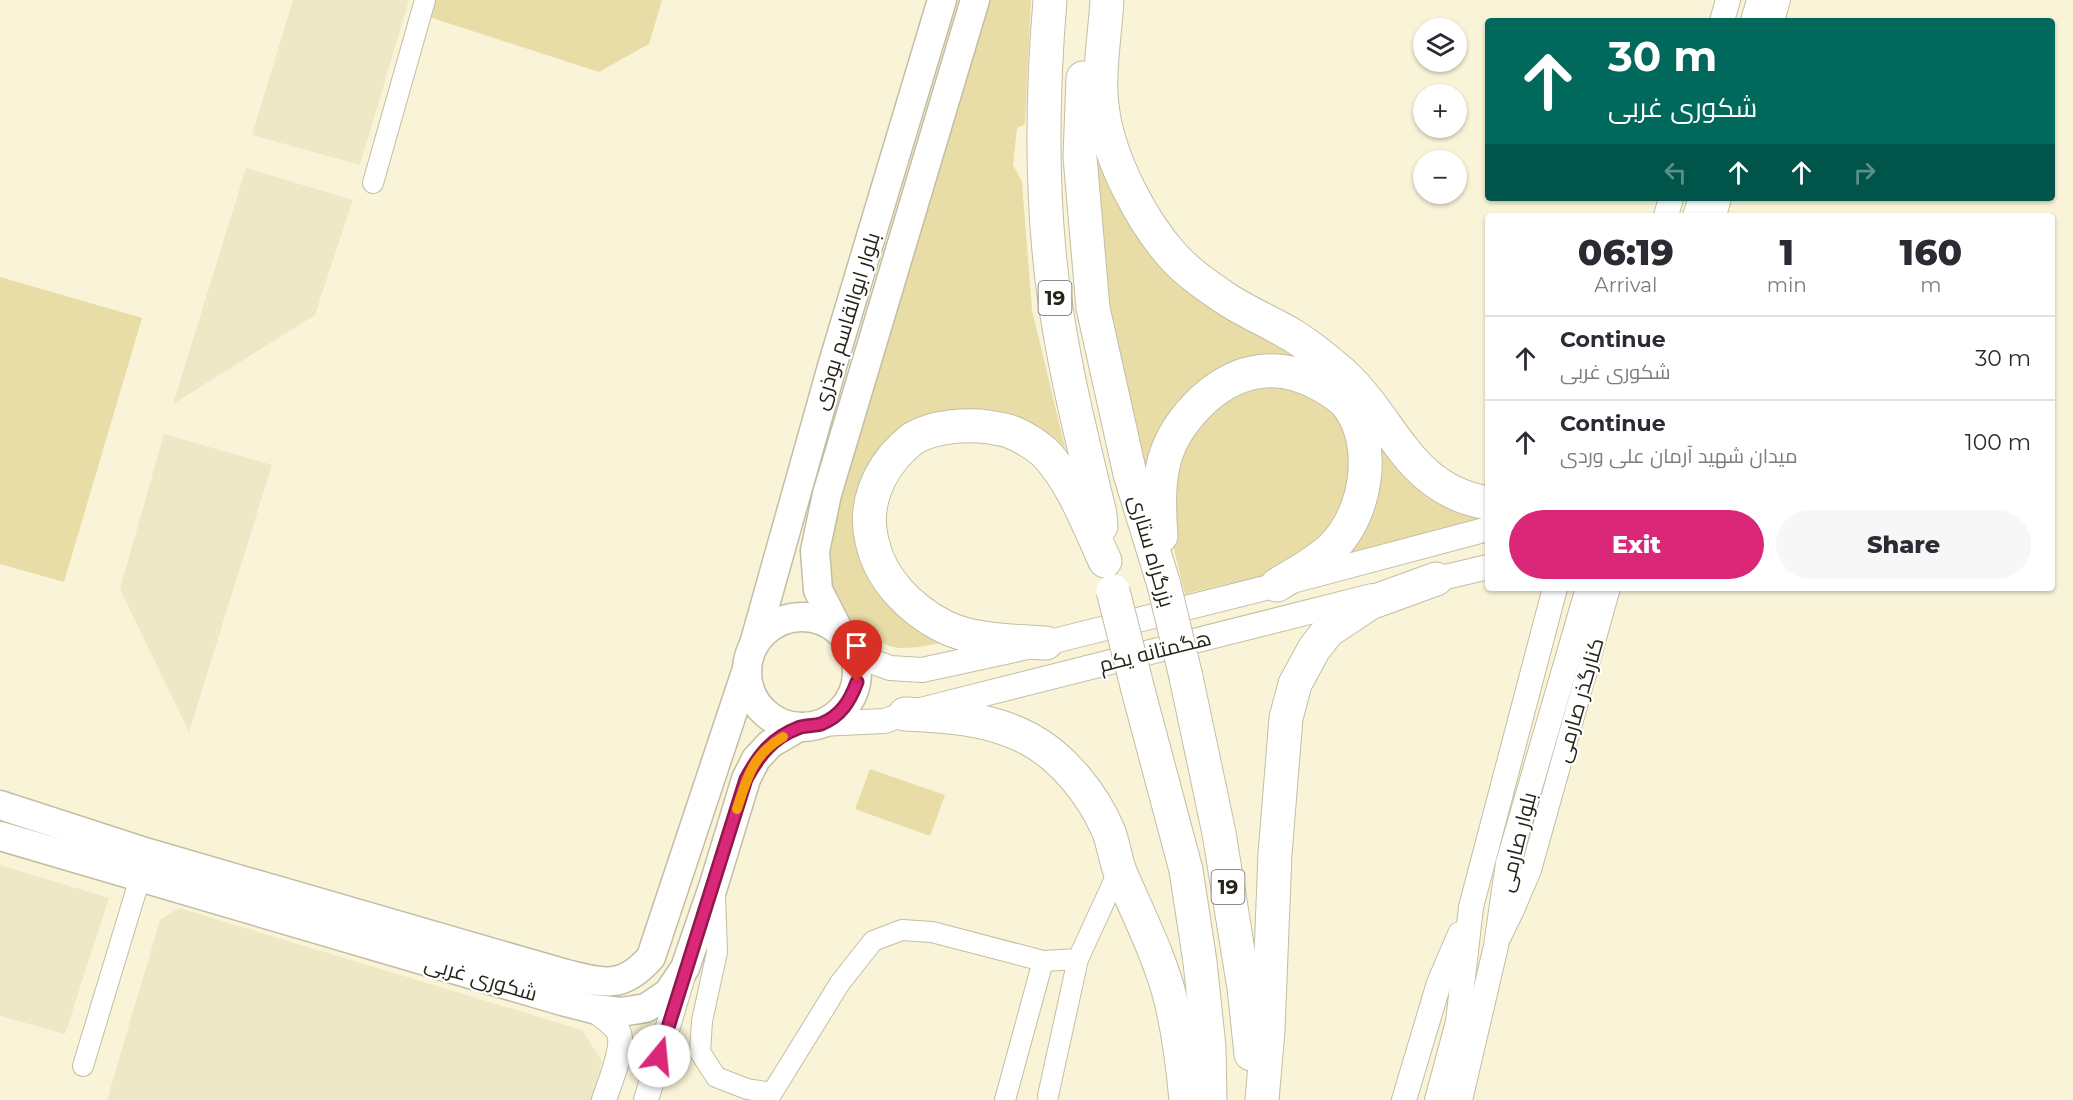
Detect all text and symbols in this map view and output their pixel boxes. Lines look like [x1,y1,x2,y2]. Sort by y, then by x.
map controls [1413,18,1467,204]
button: layers [1413,18,1467,72]
text: 30 m [1608,30,1717,82]
icon: ahead [1509,42,1587,120]
button: + [1413,84,1467,138]
text: شکوری غربی [1608,91,1757,124]
button: − [1413,150,1467,204]
icon: left [1659,156,1692,189]
icon: ahead [1722,156,1755,189]
icon: ahead [1785,156,1818,189]
icon: right [1848,156,1881,189]
street label: بلوار ابوالقاسم بوذری [807,229,887,413]
text: 06:19 [1578,230,1674,274]
text: 1 [1779,230,1794,274]
text: 160 [1900,230,1962,274]
text: Arrival [1594,273,1657,297]
text: min [1767,273,1807,297]
text: m [1920,273,1942,297]
road number: 19 [1038,281,1072,315]
text: Continue [1560,326,1666,353]
icon: ahead [1509,342,1542,375]
text: 30 m [1975,345,2031,372]
text: شکوری غربی [1560,360,1671,384]
text: Continue [1560,410,1666,437]
icon: ahead [1509,426,1542,459]
text: 100 m [1965,429,2031,456]
text: میدان شهید آرمان علی وردی [1560,444,1798,468]
street label: بزرگراه ستاری [1123,492,1180,610]
button: Exit [1509,510,1764,579]
button: Share [1776,510,2031,579]
pin [831,620,882,682]
street label: هگمتانه یکم [1096,625,1214,679]
icon: arrive [840,629,873,662]
street label: کنارگذر صارمی [1549,635,1610,765]
street label: بلوار صارمی [1493,790,1542,895]
road number: 19 [1212,870,1244,904]
street label: شکوری غربی [421,950,540,1007]
position arrow [627,1024,691,1088]

